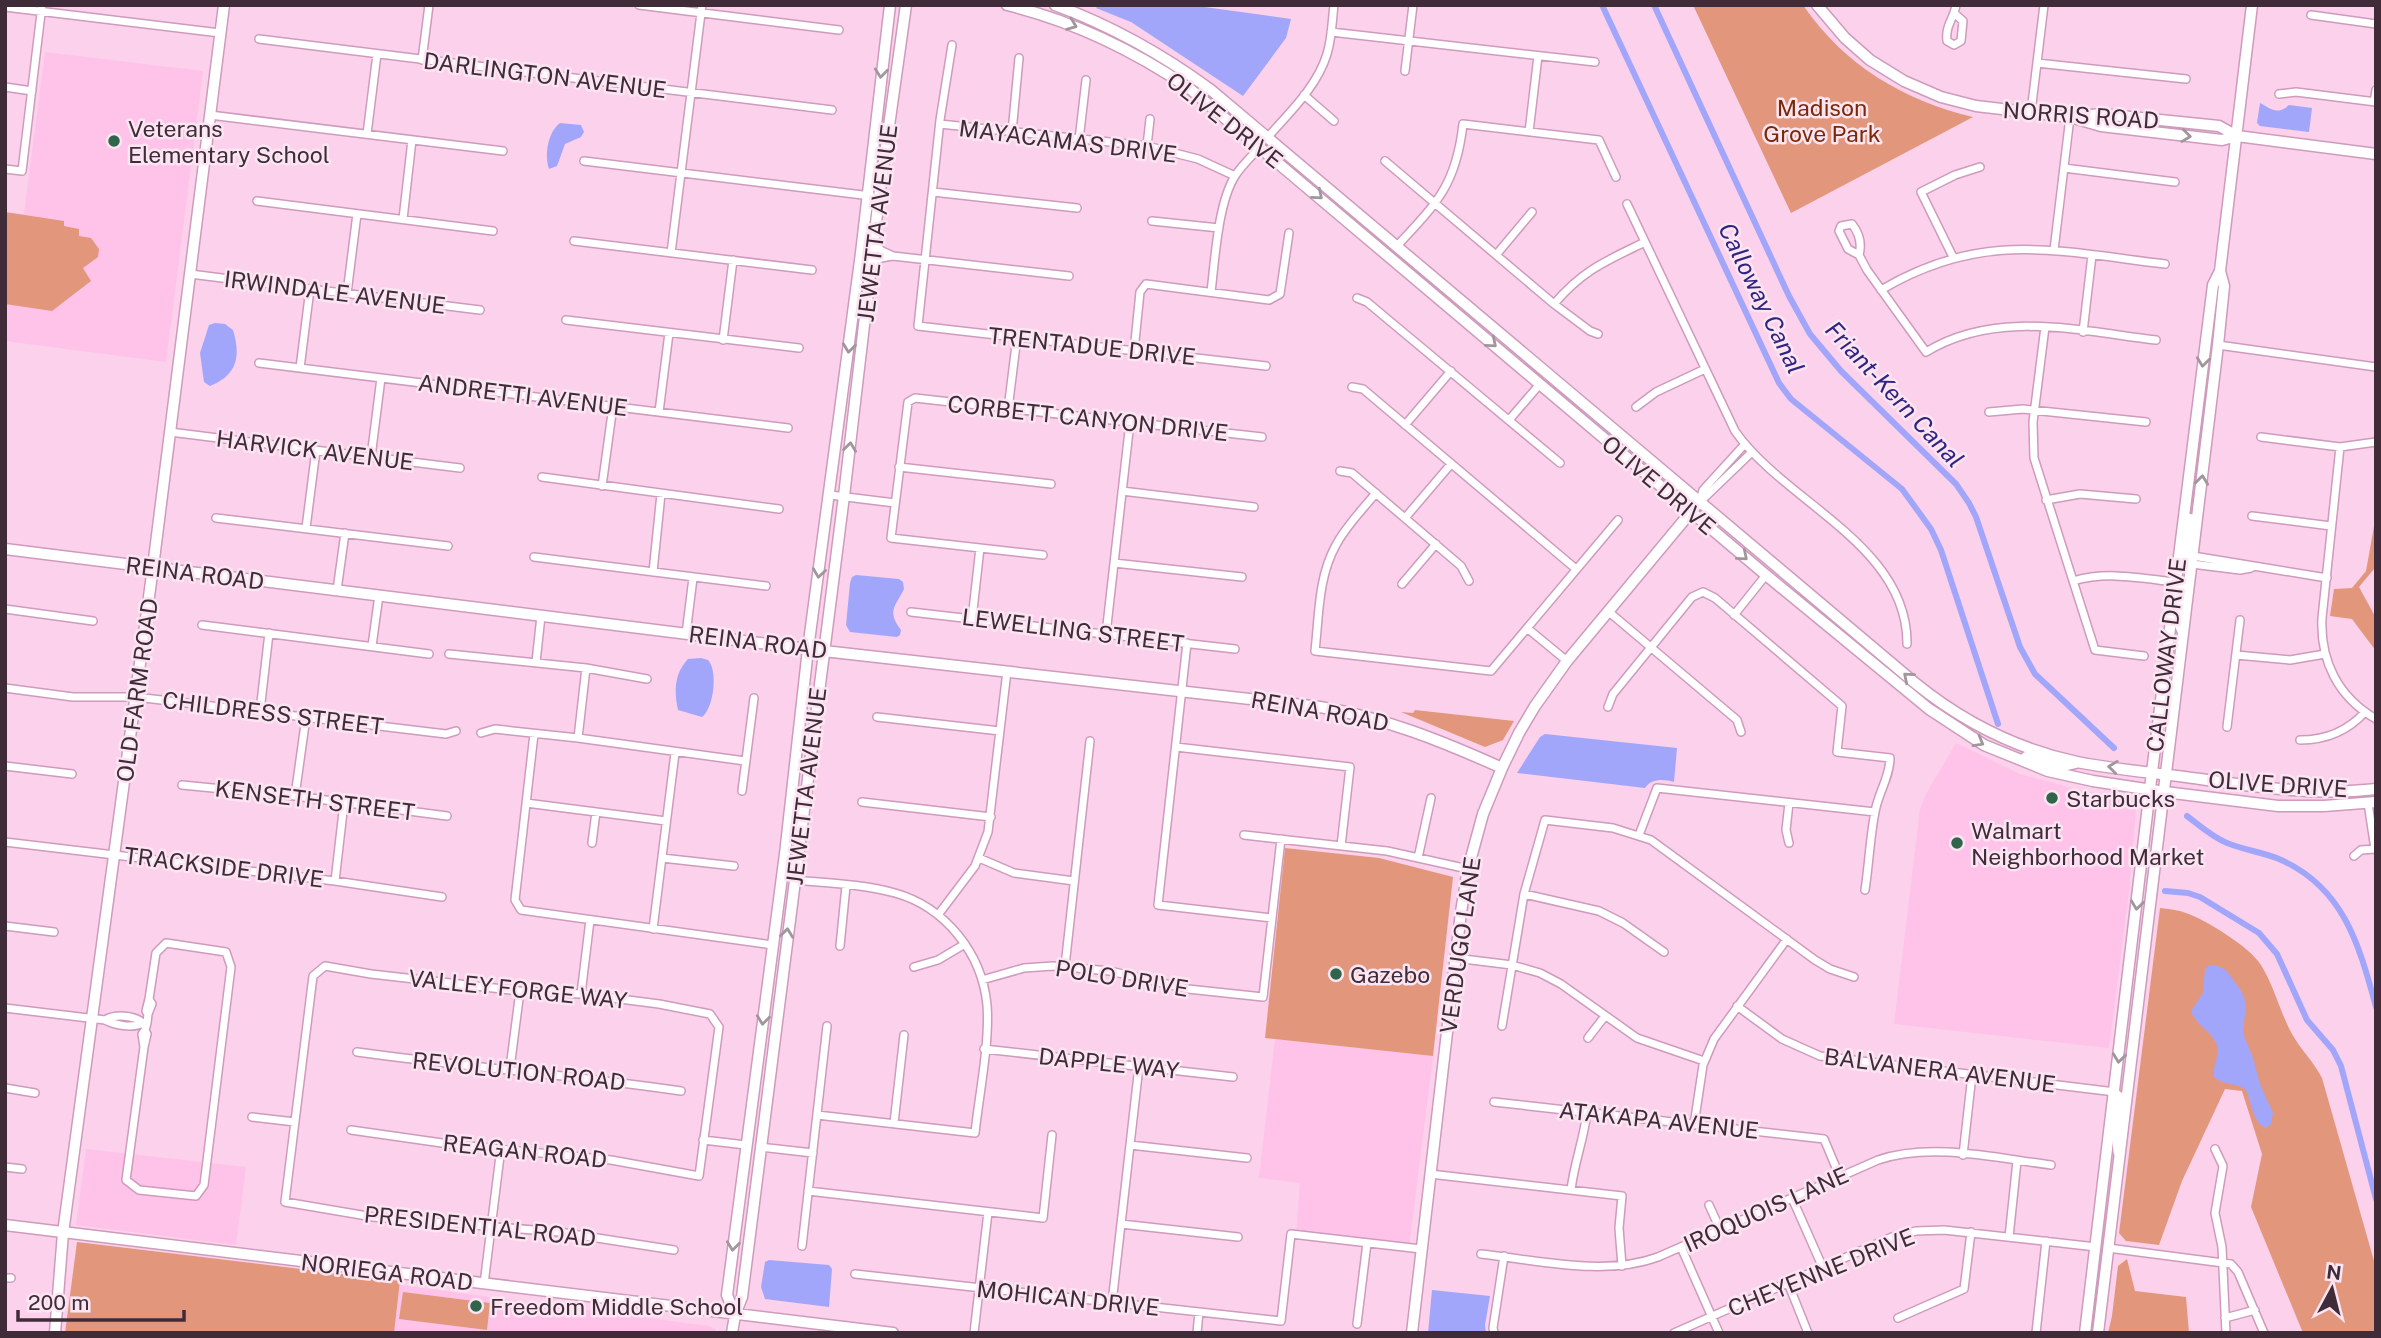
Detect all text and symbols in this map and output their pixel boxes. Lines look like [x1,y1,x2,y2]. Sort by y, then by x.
one-way arrow [1065,17,1077,31]
street label: DARLINGTON AVENUE [422,47,668,103]
street label: OLIVE DRIVE [1162,66,1288,174]
one-way arrow [874,67,889,79]
park label: Madison Grove Park [1763,94,1881,147]
street label: NORRIS ROAD [2002,96,2160,134]
street label: MAYACAMAS DRIVE [957,114,1179,168]
place label: Veterans Elementary School [128,115,330,168]
street label: JEWETTA AVENUE [851,123,903,323]
one-way arrow [2180,128,2191,143]
marker: Veterans Elementary School [106,133,122,149]
one-way arrow [1310,187,1323,200]
water label: Calloway Canal [1713,218,1811,378]
street label: IRWINDALE AVENUE [223,265,447,319]
water label: Friant-Kern Canal [1820,315,1970,473]
street label: TRENTADUE DRIVE [987,322,1197,370]
one-way arrow [1484,334,1496,347]
one-way arrow [842,342,857,353]
one-way arrow [2196,356,2211,368]
street label: ANDRETTI AVENUE [417,369,629,421]
street label: CORBETT CANYON DRIVE [946,390,1230,446]
street label: HARVICK AVENUE [215,424,415,476]
street label: OLIVE DRIVE [1597,430,1721,540]
one-way arrow [842,441,857,453]
one-way arrow [2195,475,2210,486]
one-way arrow [1735,548,1748,560]
street label: REINA ROAD [124,551,266,595]
street label: CALLOWAY DRIVE [2141,556,2191,754]
one-way arrow [812,567,827,579]
street label: OLD FARM ROAD [111,596,163,784]
street label: LEWELLING STREET [960,603,1186,657]
street label: REINA ROAD [687,620,829,664]
one-way arrow [1903,673,1916,686]
street label: CHILDRESS STREET [161,686,385,740]
street label: JEWETTA AVENUE [780,686,832,886]
street label: REINA ROAD [1249,686,1391,736]
one-way arrow [1972,734,1985,747]
one-way arrow [2107,760,2119,775]
street label: OLIVE DRIVE [2207,766,2349,802]
street label: KENSETH STREET [213,774,417,826]
place label: Starbucks [2066,785,2175,812]
marker: Starbucks [2044,790,2060,806]
place label: Walmart Neighborhood Market [1971,817,2205,870]
marker: Walmart Neighborhood Market [1949,835,1965,851]
street label: TRACKSIDE DRIVE [123,841,325,893]
street label: VERDUGO LANE [1434,855,1486,1035]
one-way arrow [2130,899,2145,911]
one-way arrow [780,927,795,938]
street label: POLO DRIVE [1053,954,1191,1002]
place label: Gazebo [1350,961,1430,988]
street label: VALLEY FORGE WAY [407,964,629,1014]
marker: Gazebo [1328,966,1344,982]
one-way arrow [756,1014,771,1026]
street label: DAPPLE WAY [1037,1042,1181,1084]
street label: BALVANERA AVENUE [1823,1042,2057,1098]
street label: REVOLUTION ROAD [411,1046,627,1096]
one-way arrow [2112,1052,2127,1064]
street label: ATAKAPA AVENUE [1558,1096,1760,1144]
street label: REAGAN ROAD [441,1129,609,1173]
street label: IROQUOIS LANE [1679,1161,1853,1257]
street label: PRESIDENTIAL ROAD [363,1200,597,1252]
street label: CHEYENNE DRIVE [1724,1222,1918,1322]
one-way arrow [726,1240,741,1251]
street label: NORIEGA ROAD [299,1248,475,1296]
north arrow [2297,1254,2367,1324]
text: N [2325,1260,2343,1284]
street label: MOHICAN DRIVE [975,1275,1161,1321]
scale bar [18,1278,184,1322]
text: 200 m [28,1290,89,1315]
place label: Freedom Middle School [490,1293,743,1320]
marker: Freedom Middle School [468,1298,484,1314]

